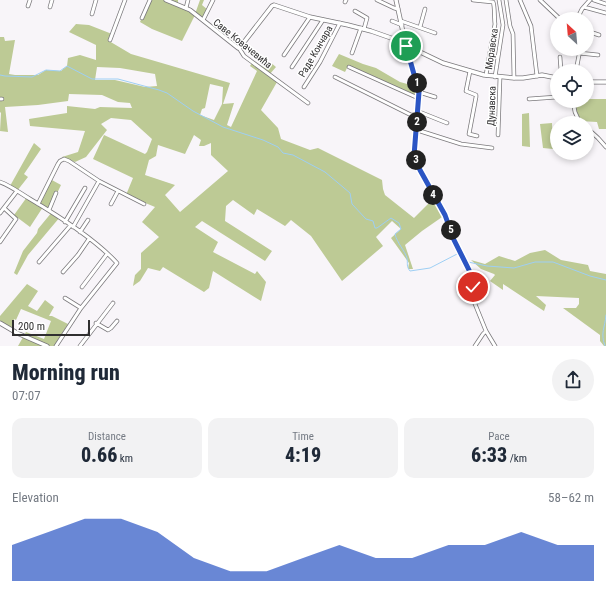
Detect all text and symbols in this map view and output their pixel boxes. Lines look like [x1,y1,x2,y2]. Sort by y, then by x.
north arrow [550,12,594,56]
map controls [550,12,594,160]
street label: Саве Ковачевића [211,16,274,71]
street label: Раде Кончара [296,23,335,79]
street label: Моравска [483,28,500,70]
pin [389,29,423,63]
icon: arrive [395,35,417,57]
button: locate [550,64,594,108]
pin: 1 [407,73,427,93]
text: 1 [414,76,420,89]
street label: Дунавска [485,86,498,126]
pin: 2 [407,112,427,132]
text: 2 [414,115,420,128]
button: layers [550,116,594,160]
pin: 3 [406,150,426,170]
text: 3 [413,153,419,166]
pin: 4 [423,185,443,205]
text: 4 [430,188,436,201]
pin: 5 [441,220,461,240]
text: 5 [448,223,454,236]
pin [456,270,490,304]
icon: check [462,276,484,298]
scale bar [12,318,90,337]
text: 200 m [18,320,45,333]
button: share [552,359,594,401]
text: Morning run [12,360,120,385]
text: 07:07 [12,388,41,403]
text: Distance [88,430,126,443]
text: Time [292,430,314,443]
text: Pace [488,430,510,443]
text: 0.66 [81,443,117,467]
text: 4:19 [285,443,321,467]
text: 6:33 [471,443,507,467]
text: km [117,452,133,465]
text: /km [507,452,527,465]
text: Elevation [12,490,59,505]
text: 58–62 m [548,490,594,505]

